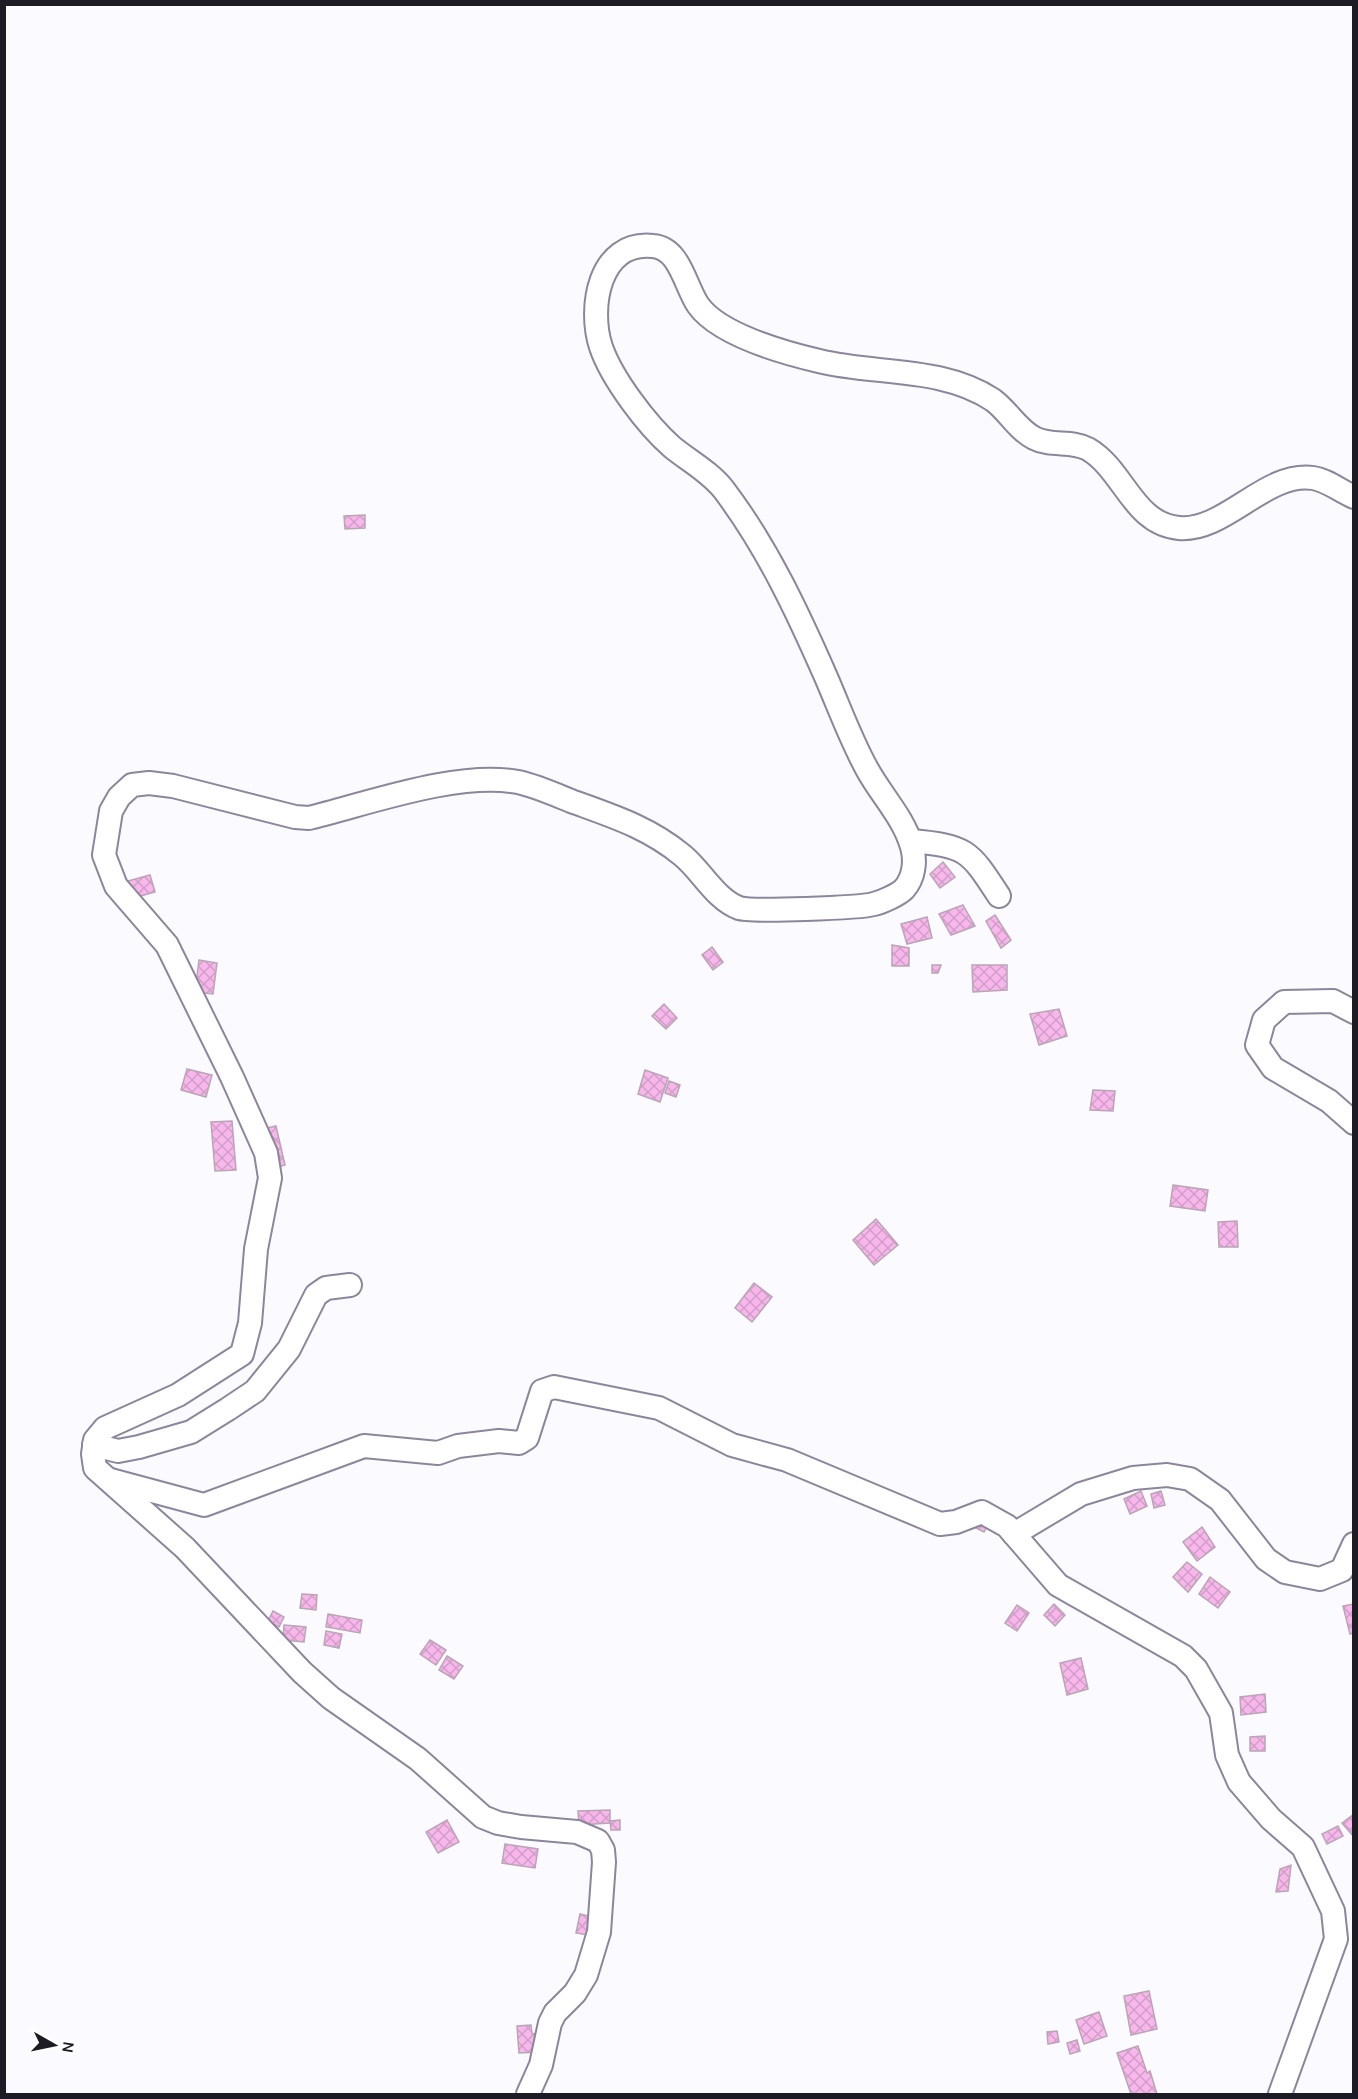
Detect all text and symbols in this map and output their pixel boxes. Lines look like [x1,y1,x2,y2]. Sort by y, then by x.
north arrow [24,2015,84,2075]
text: N [58,2040,79,2054]

